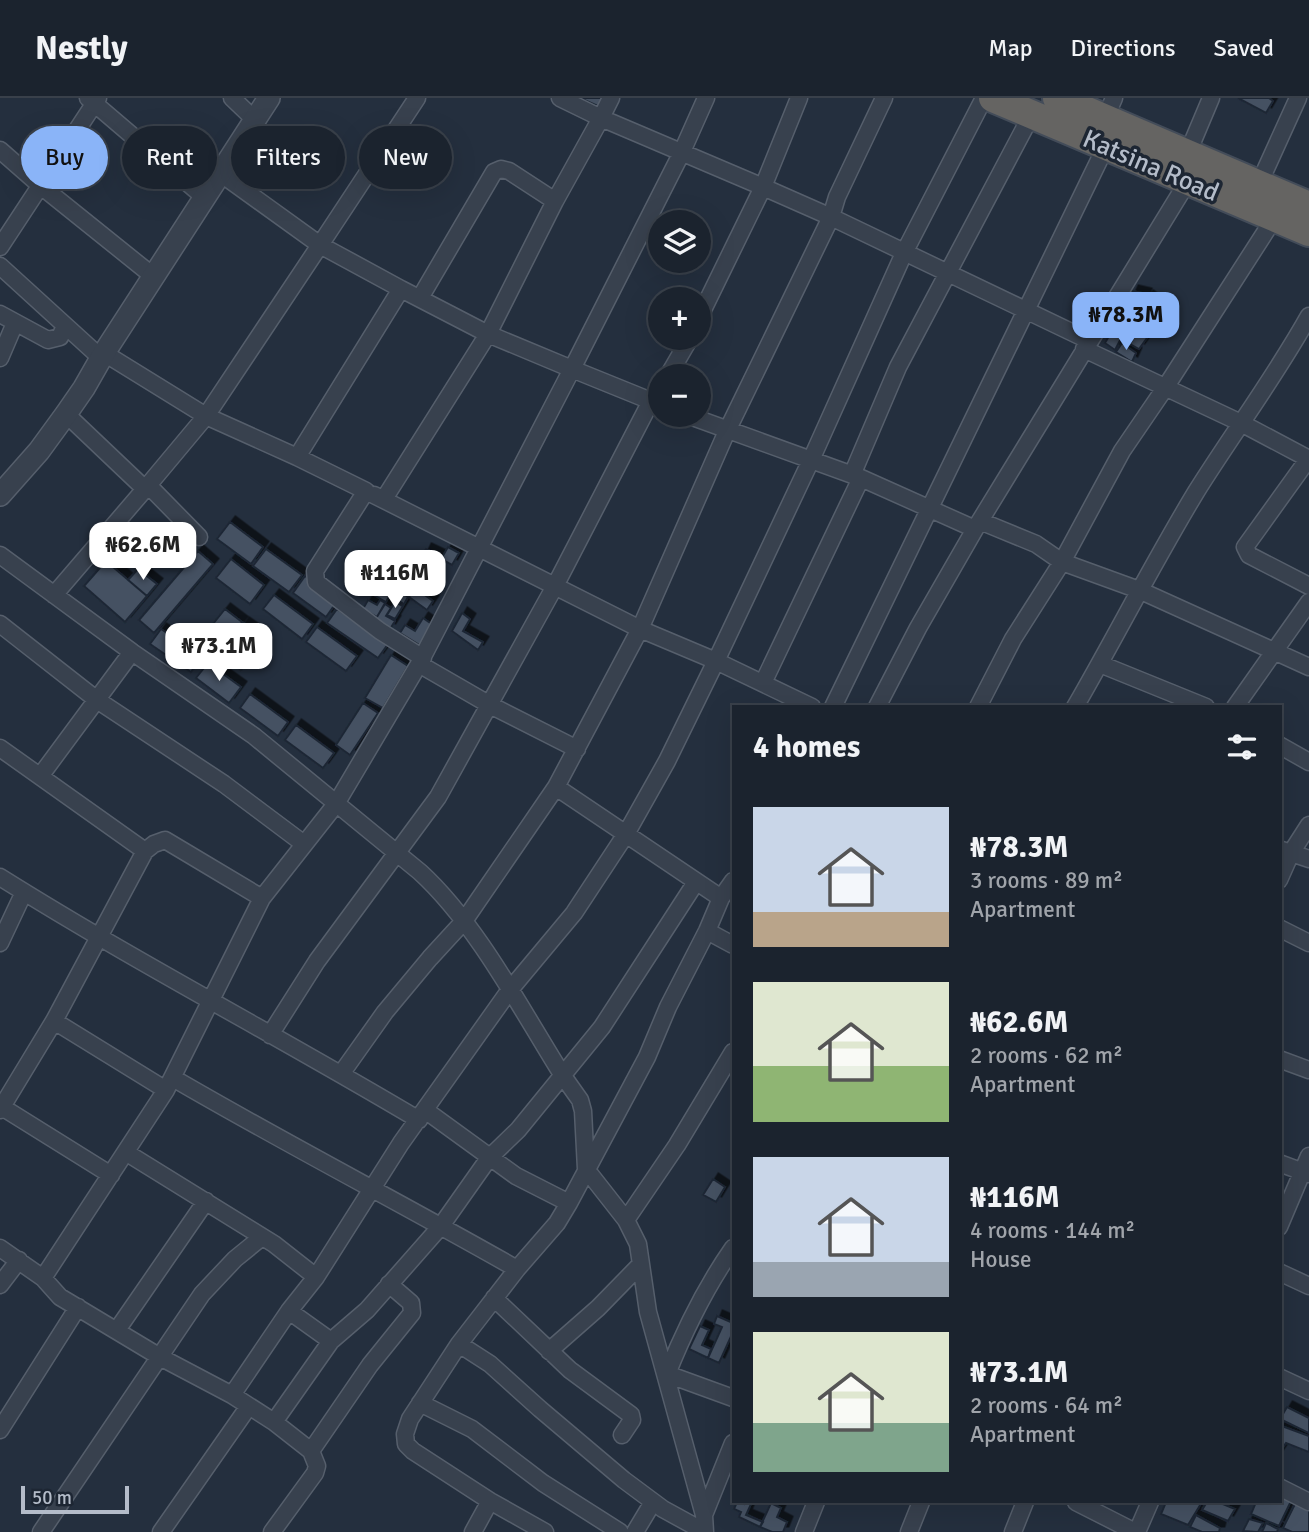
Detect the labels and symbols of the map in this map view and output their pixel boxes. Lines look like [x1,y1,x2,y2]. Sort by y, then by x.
street label: Katsina Road [1078,123,1223,209]
pin: ₦78.3M [1069,292,1183,352]
pin: ₦62.6M [86,522,200,582]
pin: ₦116M [346,550,444,610]
pin: ₦73.1M [162,624,276,683]
scale bar [21,1483,130,1515]

